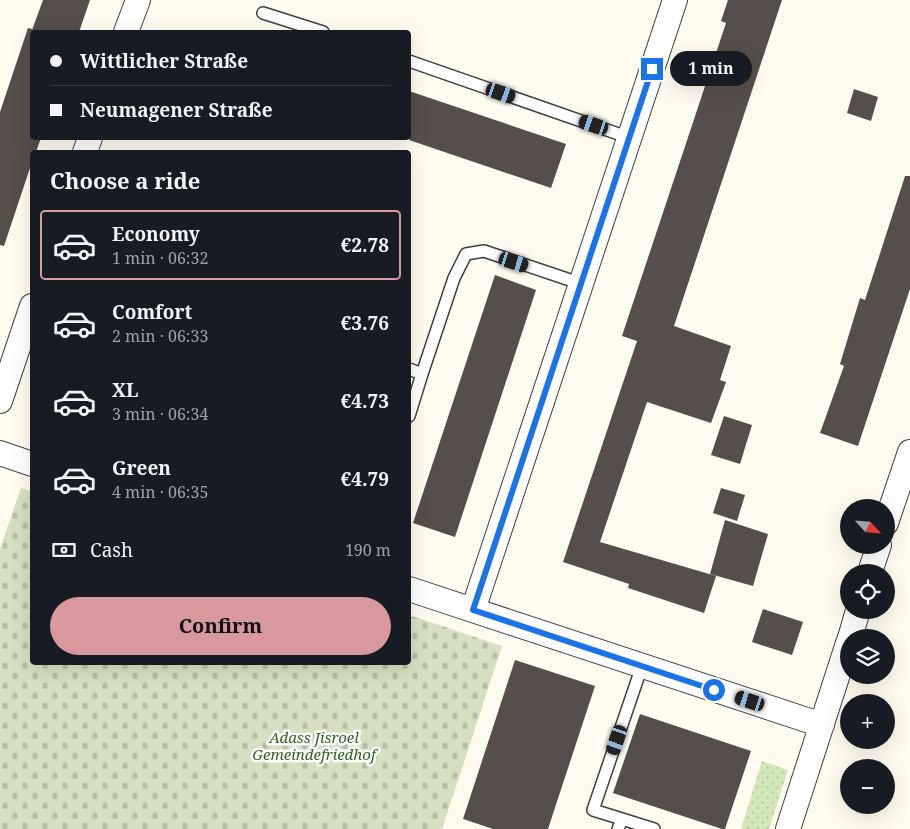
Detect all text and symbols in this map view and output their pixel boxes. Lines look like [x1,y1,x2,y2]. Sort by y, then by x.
text: Wittlicher Straße [80,48,248,74]
callout: 1 min [670,52,752,86]
text: 1 min [688,57,734,79]
route end [641,58,663,80]
car [484,81,517,105]
text: Neumagener Straße [80,97,273,123]
car [577,113,610,137]
text: Choose a ride [50,165,200,195]
text: Economy [112,221,200,247]
icon: car [52,223,97,268]
text: €2.78 [341,232,389,258]
text: 1 min · 06:32 [112,247,208,269]
car [497,250,530,274]
text: Comfort [112,299,192,325]
icon: car [52,301,97,346]
text: €3.76 [341,310,389,336]
text: 2 min · 06:33 [112,325,208,347]
text: XL [112,377,138,403]
icon: car [52,379,97,424]
text: €4.73 [341,388,389,414]
text: 3 min · 06:34 [112,403,208,425]
text: Green [112,455,171,481]
icon: car [52,457,97,502]
text: €4.79 [341,466,389,492]
text: 4 min · 06:35 [112,481,208,503]
north arrow [840,499,895,554]
map controls [840,499,895,814]
icon: cash [50,536,78,564]
text: Cash [90,537,133,563]
text: 190 m [345,539,391,561]
button: locate [840,564,895,619]
button: Confirm [50,597,391,655]
button: layers [840,629,895,684]
route start [703,679,725,701]
car [733,689,766,713]
button: + [840,694,895,749]
car [605,723,628,757]
park label: Adass Jisroel Gemeindefriedhof [252,727,379,764]
button: − [840,759,895,814]

